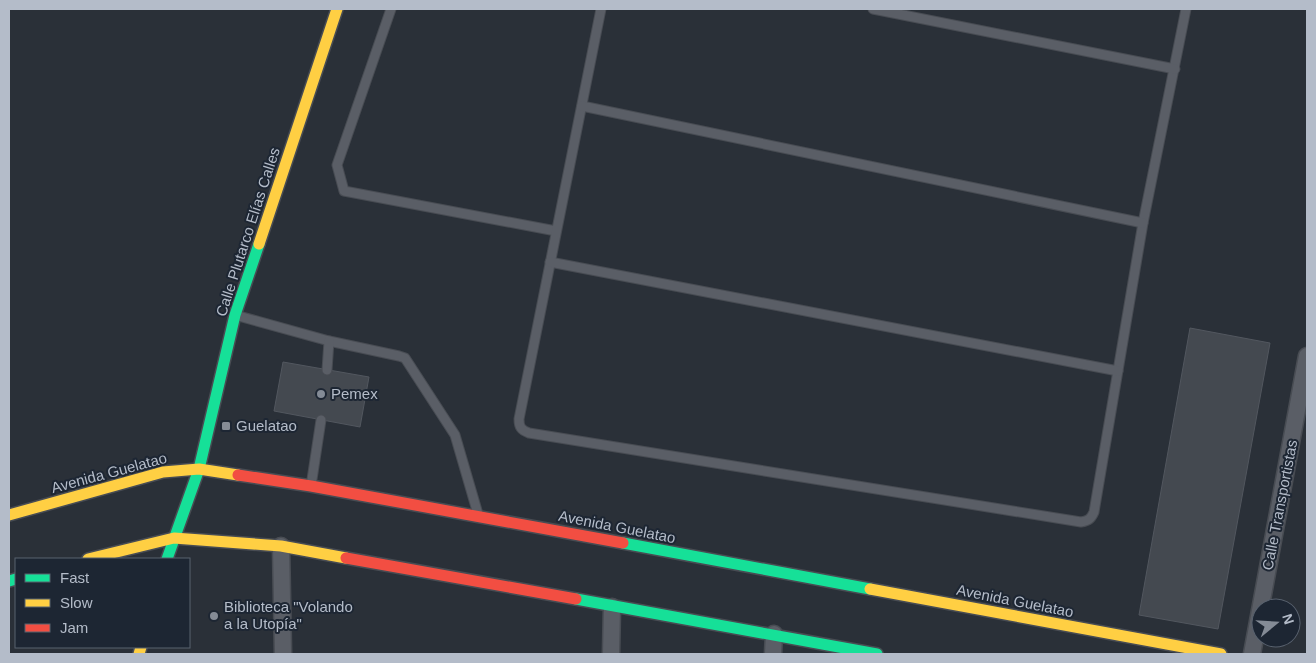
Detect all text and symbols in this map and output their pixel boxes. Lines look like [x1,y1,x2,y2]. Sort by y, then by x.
street label: Calle Plutarco Elías Calles [212,145,283,319]
place label: Pemex [331,385,378,402]
marker: Pemex [315,388,327,400]
place label: Guelatao [236,417,297,434]
marker: Guelatao [220,420,232,432]
street label: Calle Transportistas [1259,438,1301,572]
street label: Avenida Guelatao [49,449,169,496]
street label: Avenida Guelatao [557,507,677,546]
legend [15,558,190,648]
text: Fast [60,569,90,586]
street label: Avenida Guelatao [955,581,1075,620]
text: Slow [60,594,93,611]
place label: Biblioteca "Volando a la Utopía" [224,598,353,632]
north arrow [1251,598,1301,648]
marker: Biblioteca "Volando a la Utopía" [208,610,220,622]
text: N [1279,612,1298,626]
text: Jam [60,619,88,636]

